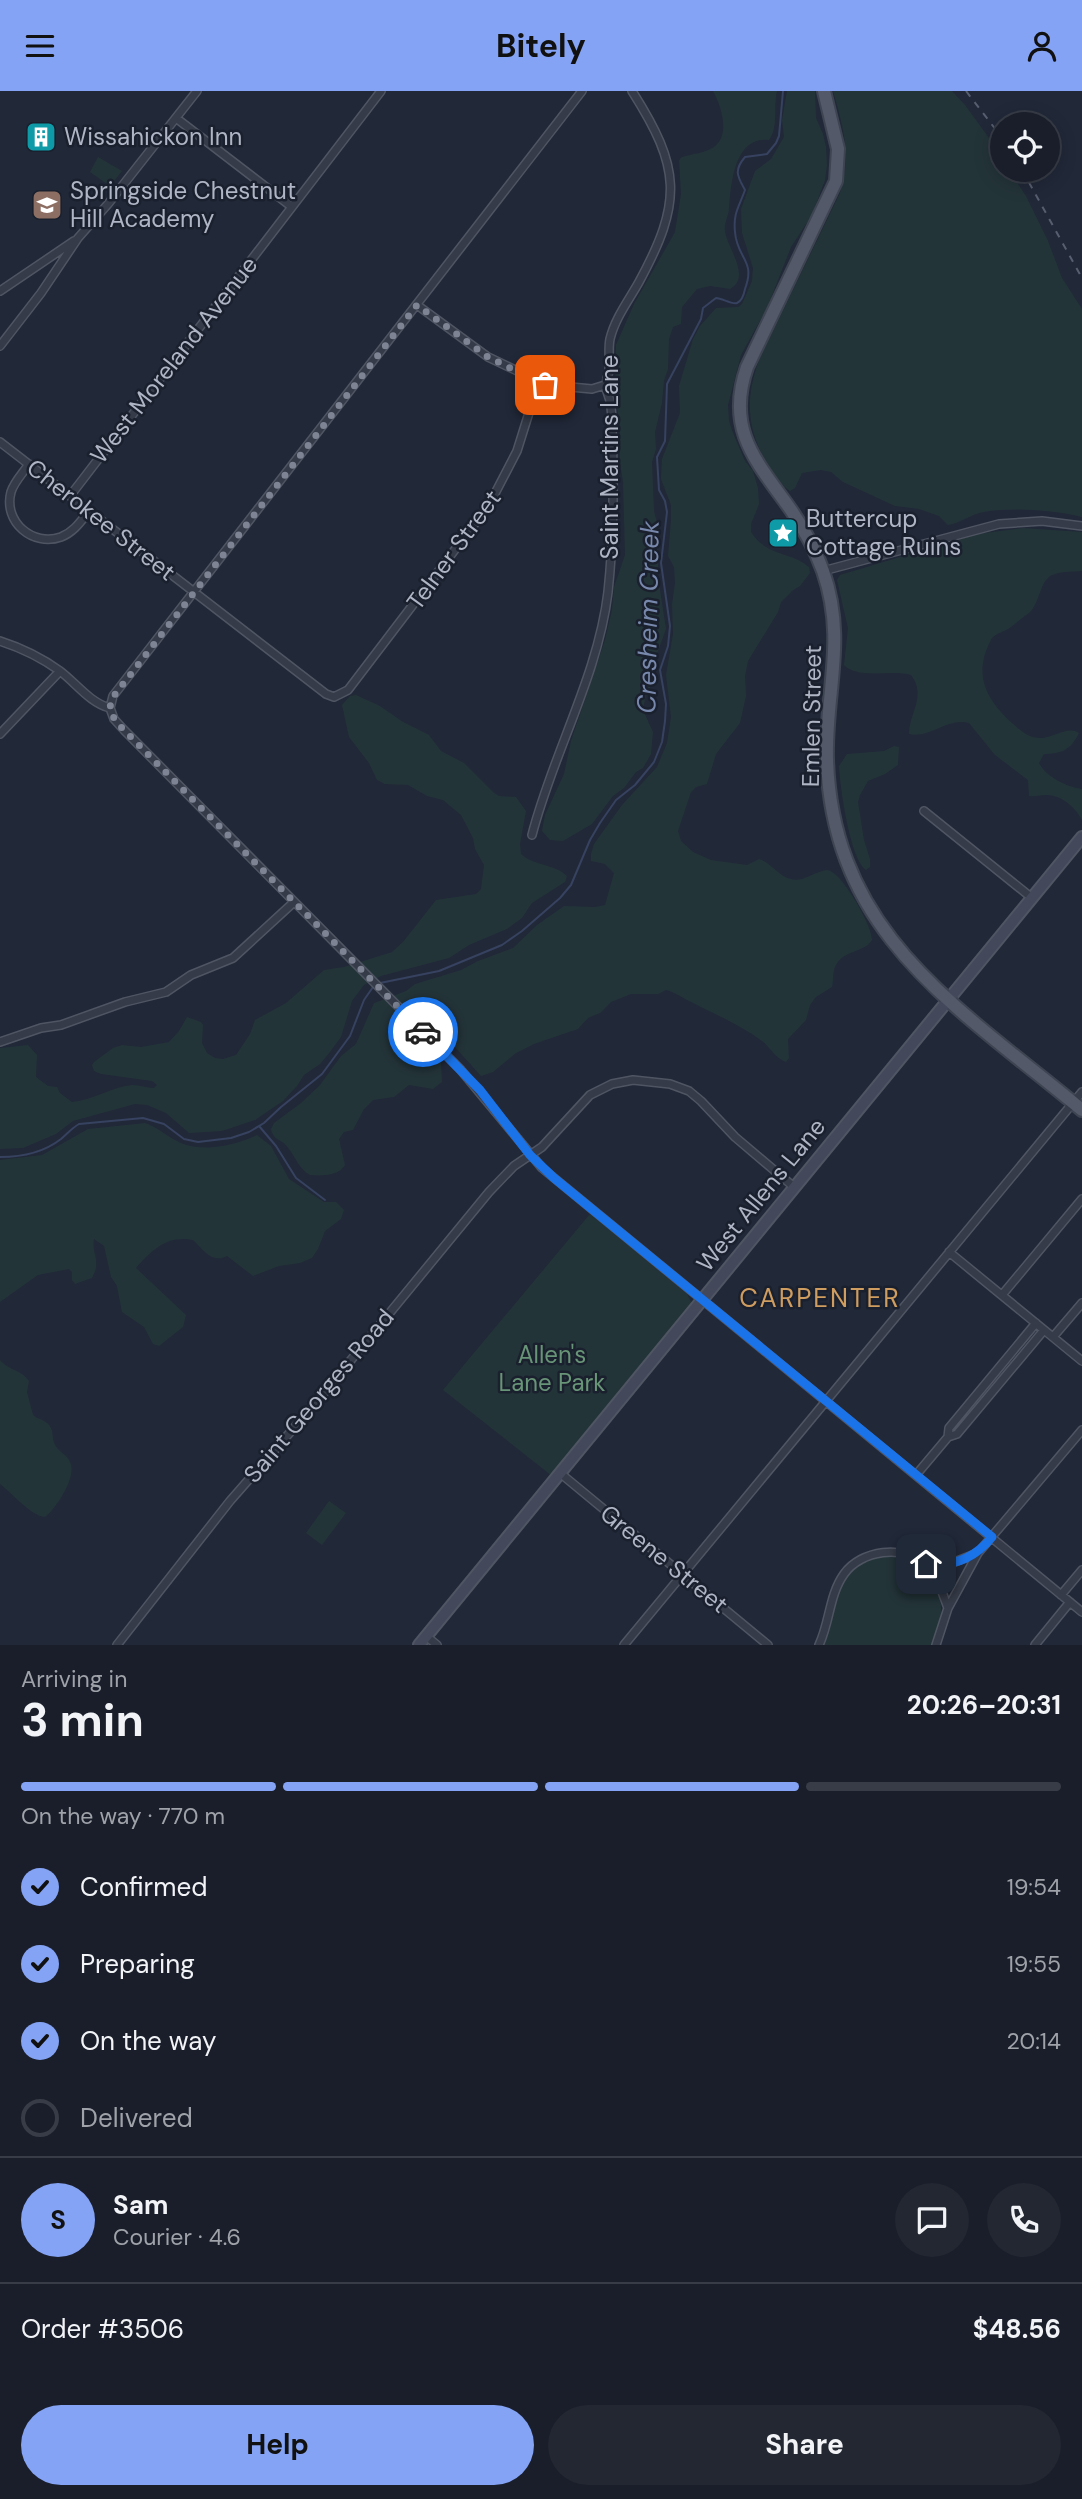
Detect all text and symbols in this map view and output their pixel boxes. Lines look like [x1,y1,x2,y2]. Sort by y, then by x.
text: Bitely [496,25,586,67]
icon: menu [21,27,59,65]
icon: person [1023,27,1061,65]
map controls [990,112,1060,182]
button: locate [990,112,1060,182]
building icon: Wissahickon Inn [24,120,58,154]
place label: Wissahickon Inn [64,121,242,152]
place label: Springside Chestnut Hill Academy [70,175,296,234]
school or university icon: Springside Chestnut Hill Academy [30,188,64,222]
street label: West Moreland Avenue [83,250,264,470]
pin [515,355,575,415]
street label: Saint Martins Lane [594,355,625,559]
icon: bag [526,366,564,404]
street label: Cherokee Street [21,452,182,587]
street label: Telner Street [400,484,508,616]
place label: Buttercup Cottage Ruins [806,503,961,562]
place icon: Buttercup Cottage Ruins [766,516,800,550]
water label: Cresheim Creek [629,519,667,714]
street label: Emlen Street [795,645,828,787]
courier [388,997,458,1067]
icon: car [404,1013,442,1051]
street label: West Allens Lane [689,1112,832,1278]
district label: CARPENTER [739,1281,901,1315]
street label: Saint Georges Road [237,1302,400,1489]
park label: Allen's Lane Park [499,1339,605,1398]
street label: Greene Street [594,1498,735,1620]
pin [896,1534,956,1594]
icon: home [907,1545,945,1583]
text: Arriving in [21,1664,127,1694]
text: 20:26–20:31 [907,1688,1061,1722]
text: 3 min [21,1690,144,1750]
text: On the way · 770 m [21,1801,225,1831]
icon: check [21,1868,59,1906]
text: Confirmed [80,1870,207,1904]
text: 19:54 [1007,1872,1061,1902]
icon: check [21,1945,59,1983]
text: Preparing [80,1947,195,1981]
text: 19:55 [1007,1949,1061,1979]
icon: check [21,2022,59,2060]
text: On the way [80,2024,216,2058]
text: 20:14 [1006,2026,1061,2056]
text: Delivered [80,2101,193,2135]
button: chat [895,2183,969,2257]
button: phone [987,2183,1061,2257]
text: Sam [113,2188,168,2222]
text: S [50,2203,66,2237]
text: Courier · 4.6 [113,2222,241,2252]
text: Order #3506 [21,2312,184,2346]
text: $48.56 [973,2312,1061,2346]
button: Help [21,2405,534,2485]
button: Share [548,2405,1061,2485]

